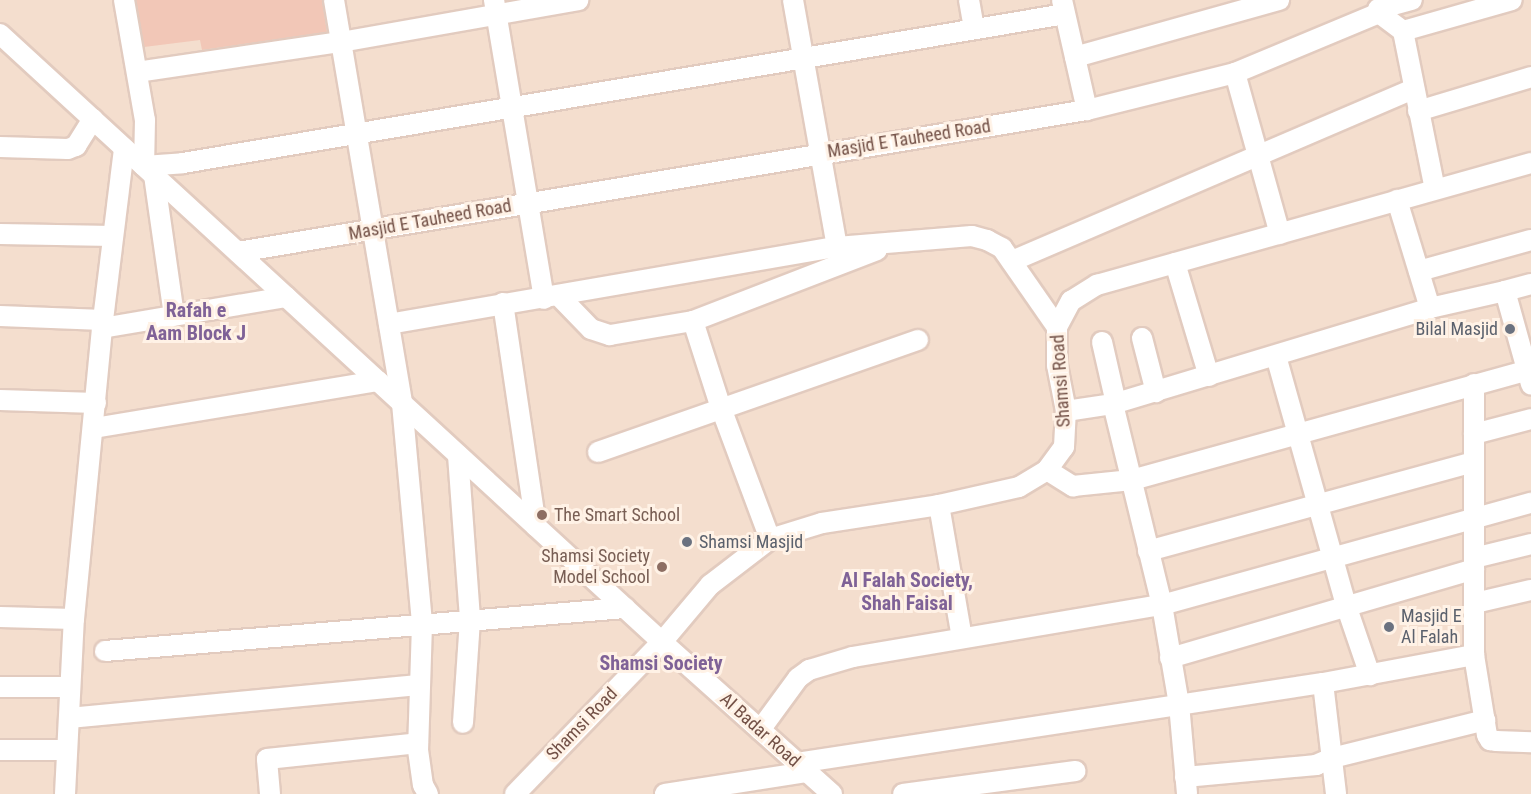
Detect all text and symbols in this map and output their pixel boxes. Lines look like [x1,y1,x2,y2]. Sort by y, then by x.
street label: Masjid E Tauheed Road [826,115,992,163]
street label: Masjid E Tauheed Road [347,195,513,245]
district label: Rafah e Aam Block J [146,298,246,345]
place label: Bilal Masjid [1416,318,1498,340]
marker: Bilal Masjid [1503,322,1517,336]
street label: Shamsi Road [1047,334,1075,428]
place label: The Smart School [554,504,680,526]
marker: The Smart School [535,508,549,522]
place label: Shamsi Masjid [699,531,803,553]
marker: Shamsi Masjid [680,535,694,549]
place label: Shamsi Society Model School [541,546,650,588]
marker: Shamsi Society Model School [655,560,669,574]
district label: Al Falah Society, Shah Faisal [841,569,973,616]
place label: Masjid E Al Falah [1401,606,1462,648]
marker: Masjid E Al Falah [1382,620,1396,634]
district label: Shamsi Society [599,651,723,675]
street label: Shamsi Road [542,683,622,765]
street label: Al Badar Road [715,688,805,772]

